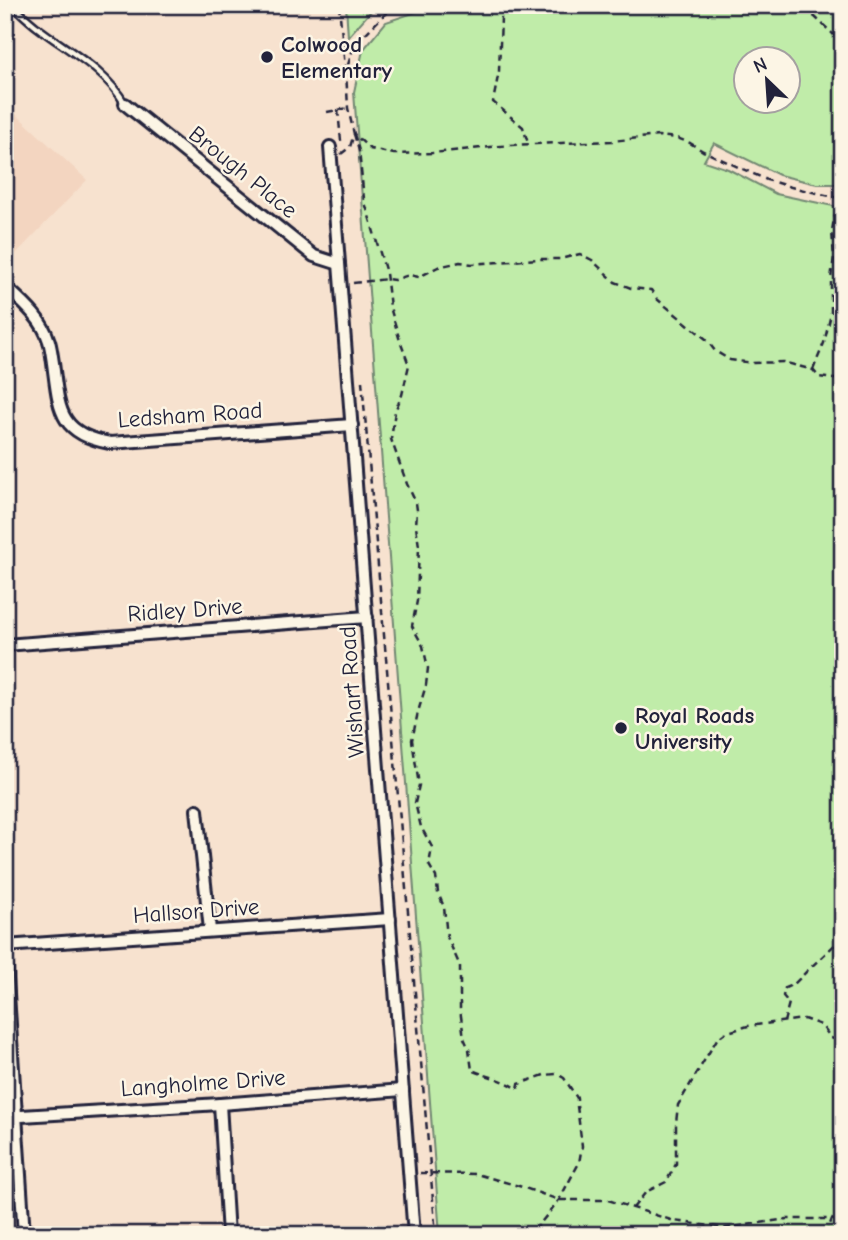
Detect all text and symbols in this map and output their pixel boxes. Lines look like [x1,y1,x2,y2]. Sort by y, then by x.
place label: Colwood Elementary [281,31,392,84]
north arrow [732,46,802,116]
marker: Colwood Elementary [259,49,275,65]
text: N [750,53,771,78]
street label: Brough Place [183,120,303,224]
street label: Ledsham Road [117,396,263,434]
street label: Ridley Drive [127,593,243,627]
street label: Wishart Road [334,625,370,759]
place label: Royal Roads University [635,702,755,755]
marker: Royal Roads University [613,720,629,736]
street label: Hallsor Drive [132,893,260,929]
street label: Langholme Drive [120,1064,286,1102]

